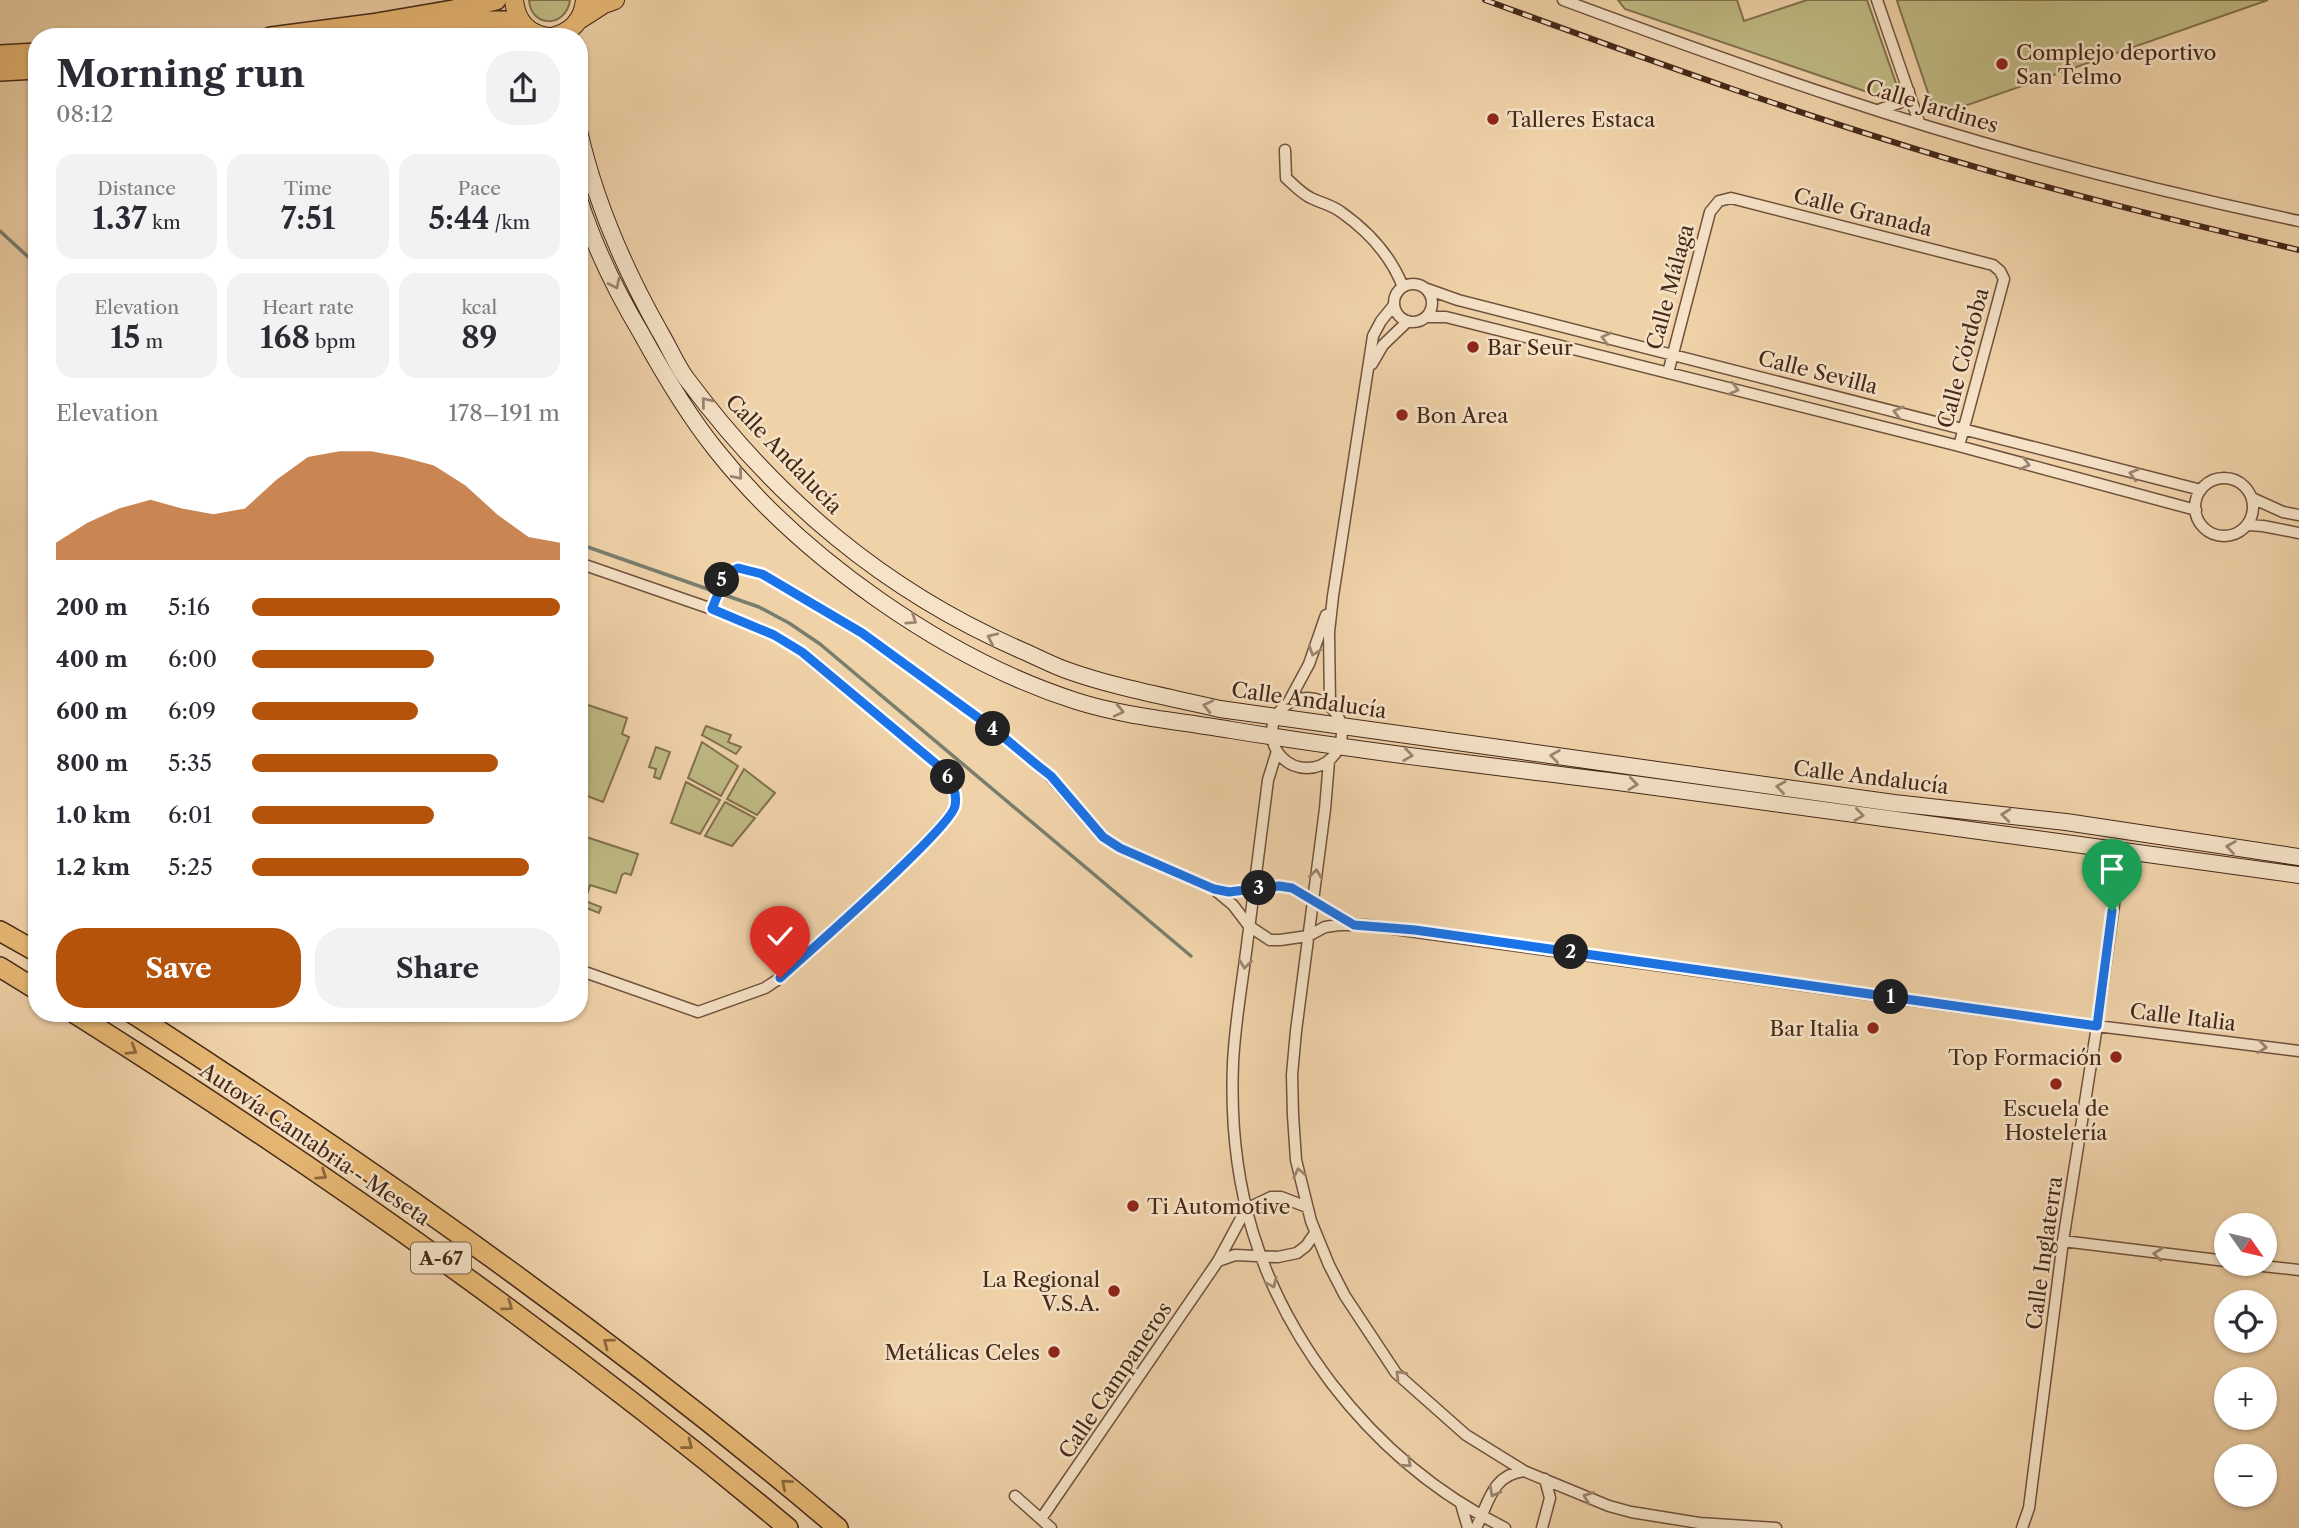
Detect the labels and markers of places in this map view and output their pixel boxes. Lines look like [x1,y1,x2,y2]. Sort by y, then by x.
place label: Complejo deportivo San Telmo [2016,40,2216,89]
marker: Complejo deportivo San Telmo [1994,56,2010,72]
place label: Talleres Estaca [1507,107,1656,132]
marker: Talleres Estaca [1485,111,1501,127]
place label: Bar Seur [1487,335,1573,360]
marker: Bar Seur [1465,339,1481,355]
place label: Bon Area [1416,403,1509,428]
marker: Bon Area [1394,407,1410,423]
pin: 5 [704,562,740,598]
pin: 4 [976,712,1010,746]
pin: 6 [930,760,965,794]
pin [2082,839,2142,911]
pin: 3 [1242,870,1276,906]
pin [750,906,810,978]
pin: 2 [1554,934,1588,970]
pin: 1 [1874,979,1909,1014]
place label: Bar Italia [1769,1016,1860,1041]
marker: Bar Italia [1865,1020,1881,1036]
place label: Top Formación [1948,1045,2102,1070]
marker: Top Formación [2108,1049,2124,1065]
marker: Escuela de Hostelería [2048,1076,2064,1092]
place label: Escuela de Hostelería [2003,1096,2109,1145]
place label: Ti Automotive [1147,1194,1291,1219]
marker: Ti Automotive [1125,1198,1141,1214]
place label: La Regional V.S.A. [982,1267,1100,1316]
marker: La Regional V.S.A. [1106,1283,1122,1299]
place label: Metálicas Celes [884,1340,1040,1365]
marker: Metálicas Celes [1046,1344,1062,1360]

